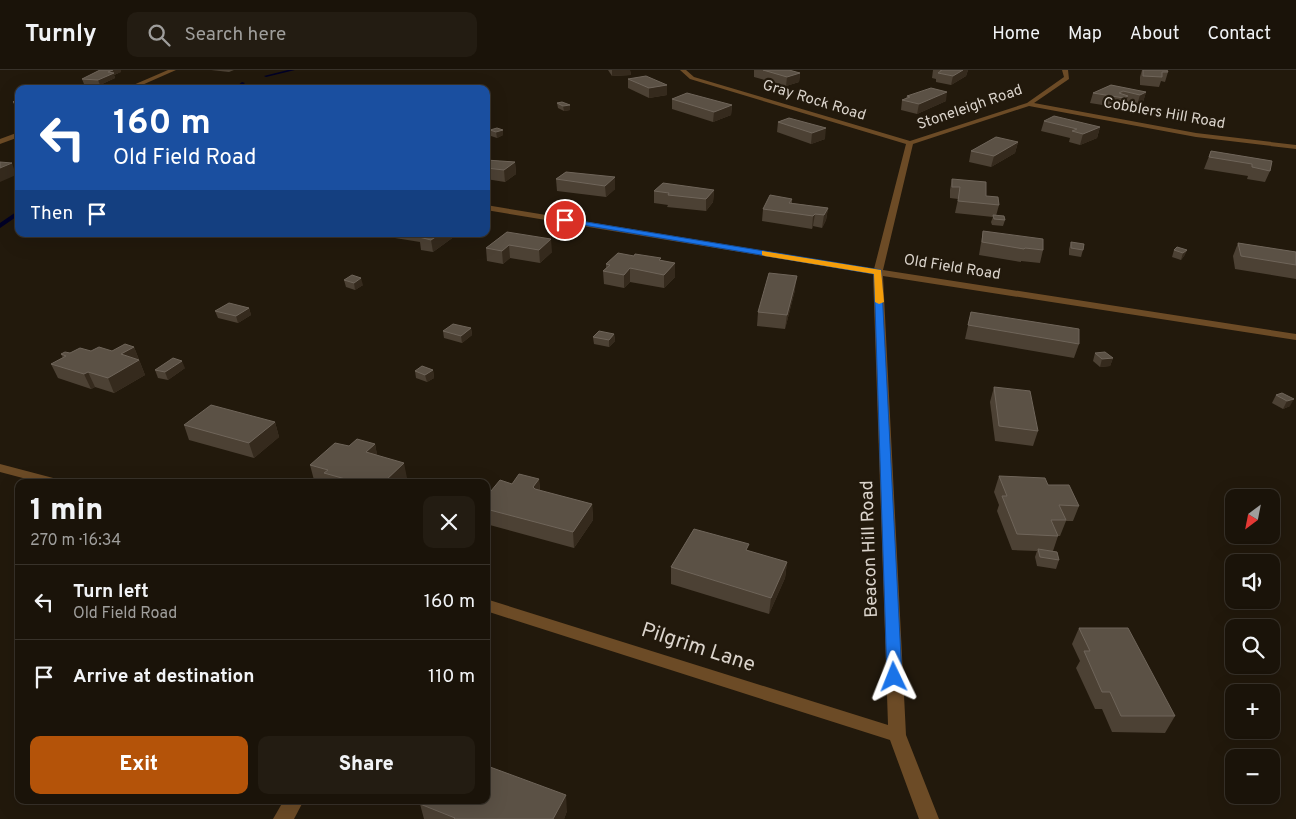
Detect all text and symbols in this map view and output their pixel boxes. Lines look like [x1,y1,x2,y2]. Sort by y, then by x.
search box [127,12,477,57]
text: Turnly [25,20,97,50]
icon: search [145,21,173,49]
text: Search here [185,23,286,47]
text: Home [992,23,1040,46]
text: Map [1068,23,1102,46]
text: About [1130,23,1179,46]
text: Contact [1207,23,1271,46]
street label: Gray Rock Road [760,76,868,126]
street label: Stoneleigh Road [915,81,1025,135]
street label: Cobblers Hill Road [1101,94,1227,134]
text: 160 m [113,102,211,146]
icon: left [30,105,95,170]
text: Old Field Road [113,145,256,172]
pin [544,199,586,241]
icon: arrive [83,200,111,228]
text: Then [30,202,73,226]
icon: arrive [551,206,579,234]
street label: Old Field Road [902,251,1002,285]
street label: Beacon Hill Road [856,480,884,618]
north arrow [1225,489,1280,544]
map controls [1225,489,1280,804]
text: 1 min [30,493,103,530]
button: close [423,496,475,548]
text: 270 m · 16:34 [30,531,121,551]
button: sound [1225,554,1280,609]
text: Turn left [73,580,149,604]
icon: left [30,588,58,616]
text: 160 m [424,590,475,614]
text: Old Field Road [73,604,177,624]
street label: Pilgrim Lane [637,617,759,679]
button: search [1225,619,1280,674]
position arrow [867,650,919,702]
icon: arrive [30,663,58,691]
text: Arrive at destination [73,665,254,689]
text: 110 m [428,665,475,689]
button: + [1225,684,1280,739]
button: Exit [30,736,248,794]
button: Share [258,736,475,794]
button: − [1225,749,1280,804]

